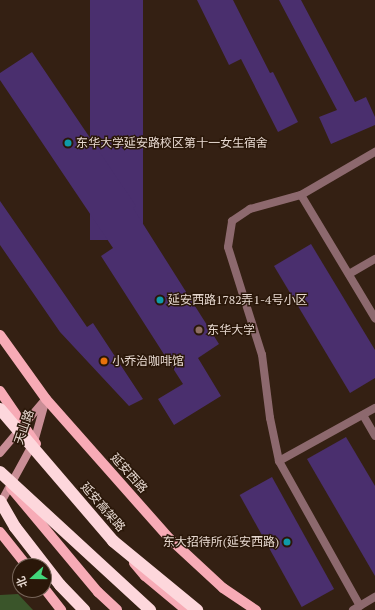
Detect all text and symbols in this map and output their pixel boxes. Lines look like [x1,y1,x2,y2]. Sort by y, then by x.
place label: 东华大学延安路校区第十一女生宿舍 [76,136,268,150]
marker: 东华大学延安路校区第十一女生宿舍 [63,138,73,148]
place label: 延安西路1782弄1-4号小区 [168,293,307,307]
marker: 延安西路1782弄1-4号小区 [155,295,165,305]
place label: 东华大学 [207,323,255,337]
marker: 东华大学 [194,325,204,335]
place label: 小乔治咖啡馆 [112,354,184,368]
marker: 小乔治咖啡馆 [99,356,109,366]
street label: 天山路 [11,408,37,446]
street label: 延安西路 [108,450,150,496]
street label: 延安高架路 [78,480,128,534]
place label: 东大招待所(延安西路) [163,535,279,549]
marker: 东大招待所(延安西路) [282,537,292,547]
north arrow [12,558,52,598]
text: 北 [13,574,30,590]

